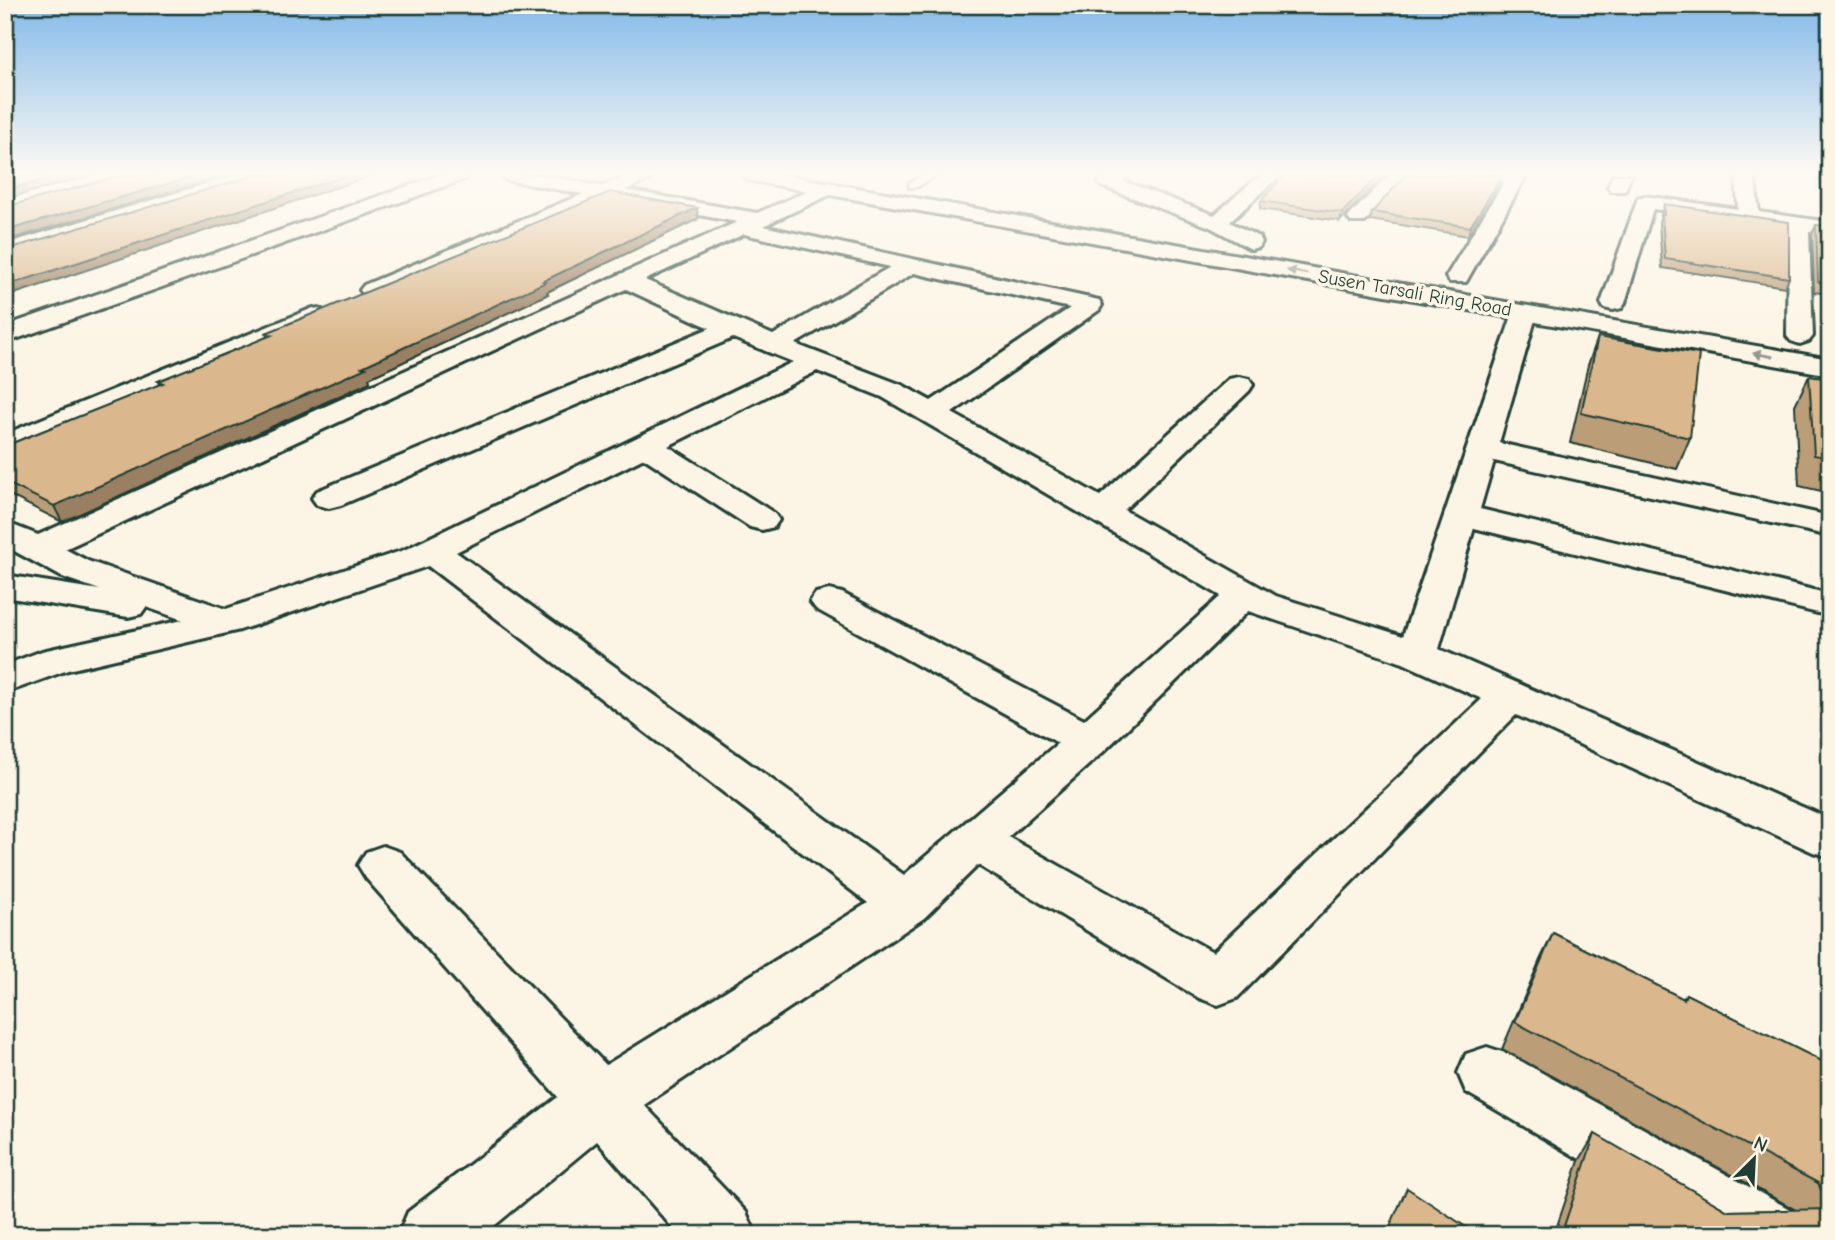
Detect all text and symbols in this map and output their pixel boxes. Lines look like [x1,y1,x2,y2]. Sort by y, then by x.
street label: Susen Tarsali Ring Road [1317,265,1513,321]
one-way arrow [1286,266,1308,277]
one-way arrow [1751,349,1773,360]
north arrow [1720,1124,1790,1194]
text: N [1750,1132,1771,1157]

